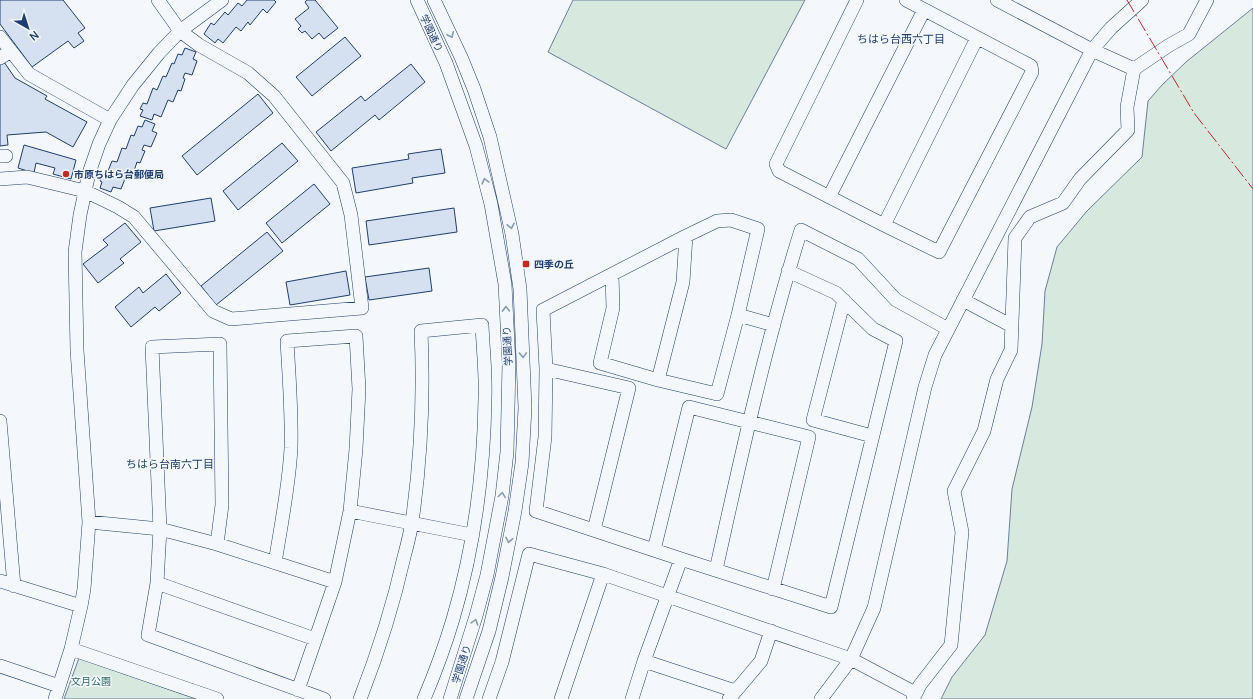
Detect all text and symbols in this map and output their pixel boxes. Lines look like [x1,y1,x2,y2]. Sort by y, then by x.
north arrow [8,8,48,48]
street label: 学園通り [417,12,447,54]
text: N [27,28,42,45]
one-way arrow [446,31,454,39]
district label: ちはら台西六丁目 [857,31,945,46]
place label: 市原ちはら台郵便局 [74,167,164,181]
marker: 市原ちはら台郵便局 [61,169,71,179]
one-way arrow [481,178,490,185]
one-way arrow [506,223,514,229]
place label: 四季の丘 [534,257,574,271]
marker: 四季の丘 [521,259,531,269]
one-way arrow [502,306,510,312]
street label: 学園通り [499,326,515,366]
one-way arrow [519,352,527,358]
district label: ちはら台南六丁目 [126,456,214,471]
one-way arrow [497,492,506,498]
one-way arrow [506,537,514,543]
one-way arrow [470,619,478,626]
street label: 学園通り [448,643,474,685]
park label: 文月公園 [71,674,111,688]

